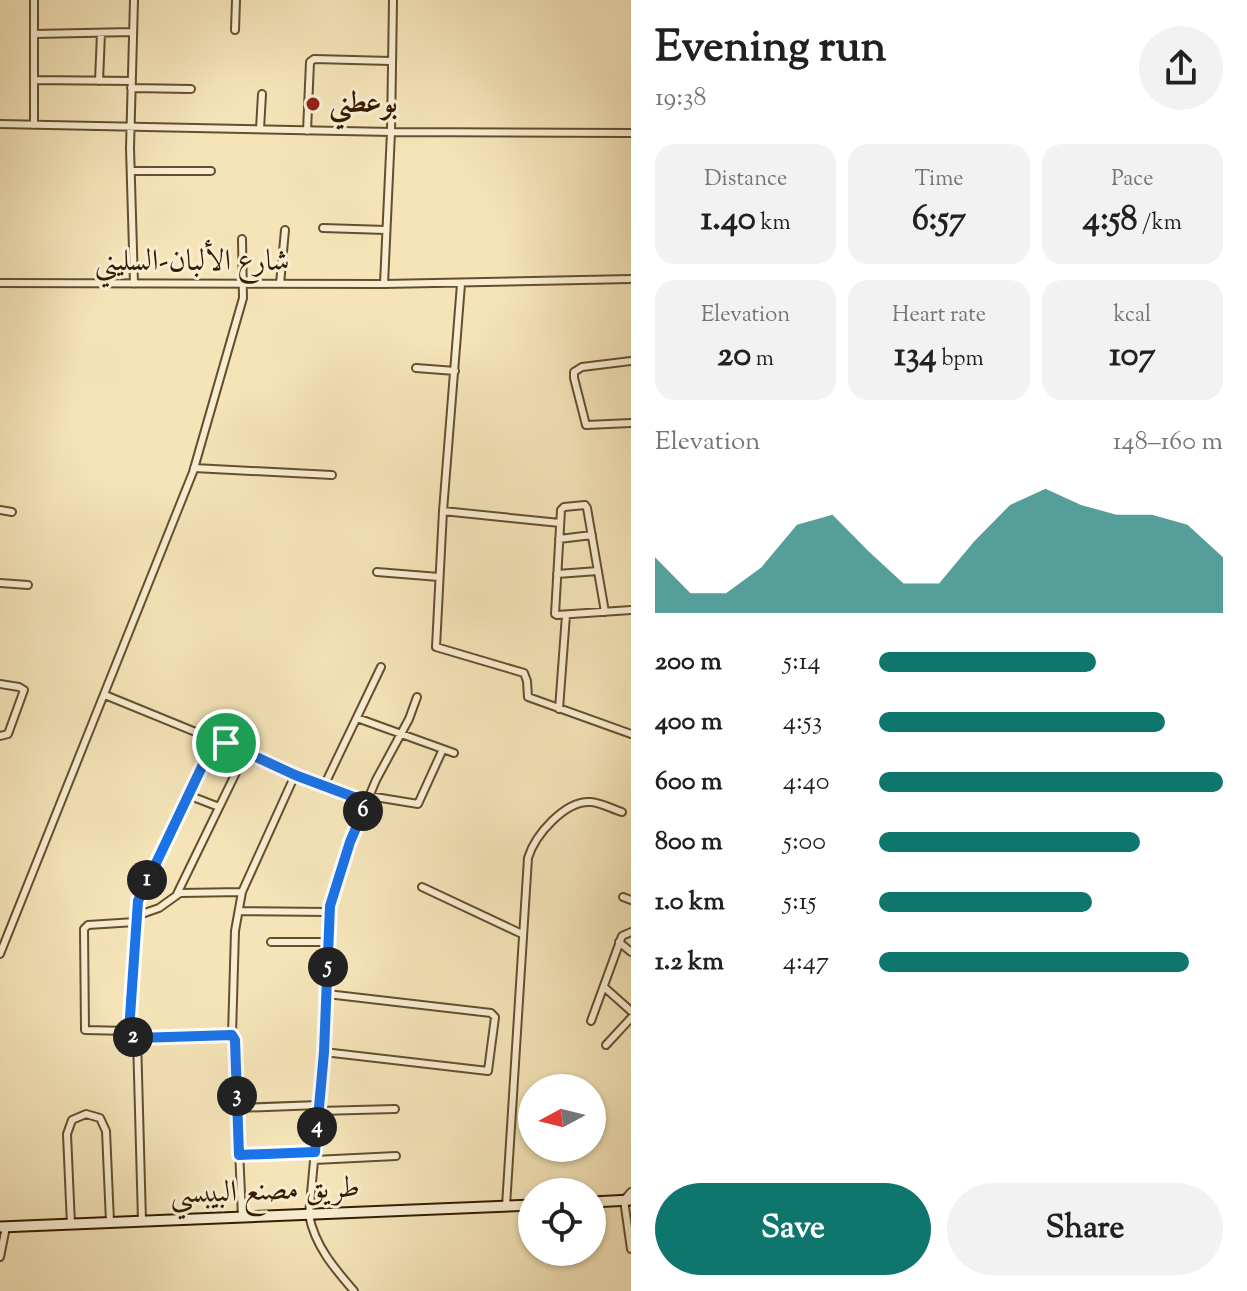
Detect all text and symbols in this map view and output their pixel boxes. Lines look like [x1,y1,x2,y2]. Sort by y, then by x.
text: Evening run [655,18,887,81]
button: share [1139,26,1223,110]
text: 19:38 [655,80,706,117]
place label: بوعطني [329,83,398,130]
marker: بوعطني [304,95,322,113]
text: Distance [704,164,787,196]
text: Time [915,164,963,196]
text: Pace [1111,164,1153,196]
text: 1.40 [701,196,756,245]
text: 6:57 [912,196,966,245]
text: 4:58 [1083,196,1137,245]
text: km [756,208,791,240]
text: /km [1137,208,1182,240]
street label: شارع الألبان-السليني [95,239,289,288]
text: Elevation [701,300,790,332]
text: Heart rate [892,300,986,332]
text: kcal [1113,300,1151,332]
text: 20 [717,332,751,381]
text: 134 [894,332,937,381]
text: 107 [1109,332,1155,381]
text: m [751,344,774,376]
text: bpm [937,344,984,376]
text: Elevation [655,424,760,461]
text: 148–160 m [1113,424,1223,461]
text: 200 m [655,644,722,681]
text: 5:14 [783,644,821,681]
text: 400 m [655,704,722,741]
text: 4:53 [783,704,822,741]
pin [192,709,260,777]
icon: arrive [204,721,248,765]
text: 600 m [655,764,722,801]
text: 4:40 [783,764,830,801]
pin: 6 [343,791,383,831]
text: 6 [358,795,368,827]
text: 800 m [655,824,723,861]
text: 5:00 [783,824,826,861]
pin: 1 [127,860,167,900]
text: 1 [143,864,151,896]
text: 1.0 km [655,884,725,921]
text: 5:15 [783,884,816,921]
text: 1.2 km [655,944,724,981]
text: 4:47 [783,944,829,981]
pin: 5 [308,947,348,987]
text: 5 [324,951,332,983]
pin: 2 [113,1017,153,1057]
text: 2 [128,1021,138,1053]
north arrow [518,1074,606,1162]
map controls [518,1074,606,1266]
pin: 3 [217,1076,257,1116]
text: 3 [233,1080,241,1112]
pin: 4 [297,1107,337,1147]
text: 4 [311,1111,323,1143]
street label: طريق مصنع البيبسي [169,1167,361,1221]
button: locate [518,1178,606,1266]
button: Save [655,1183,931,1275]
button: Share [947,1183,1223,1275]

